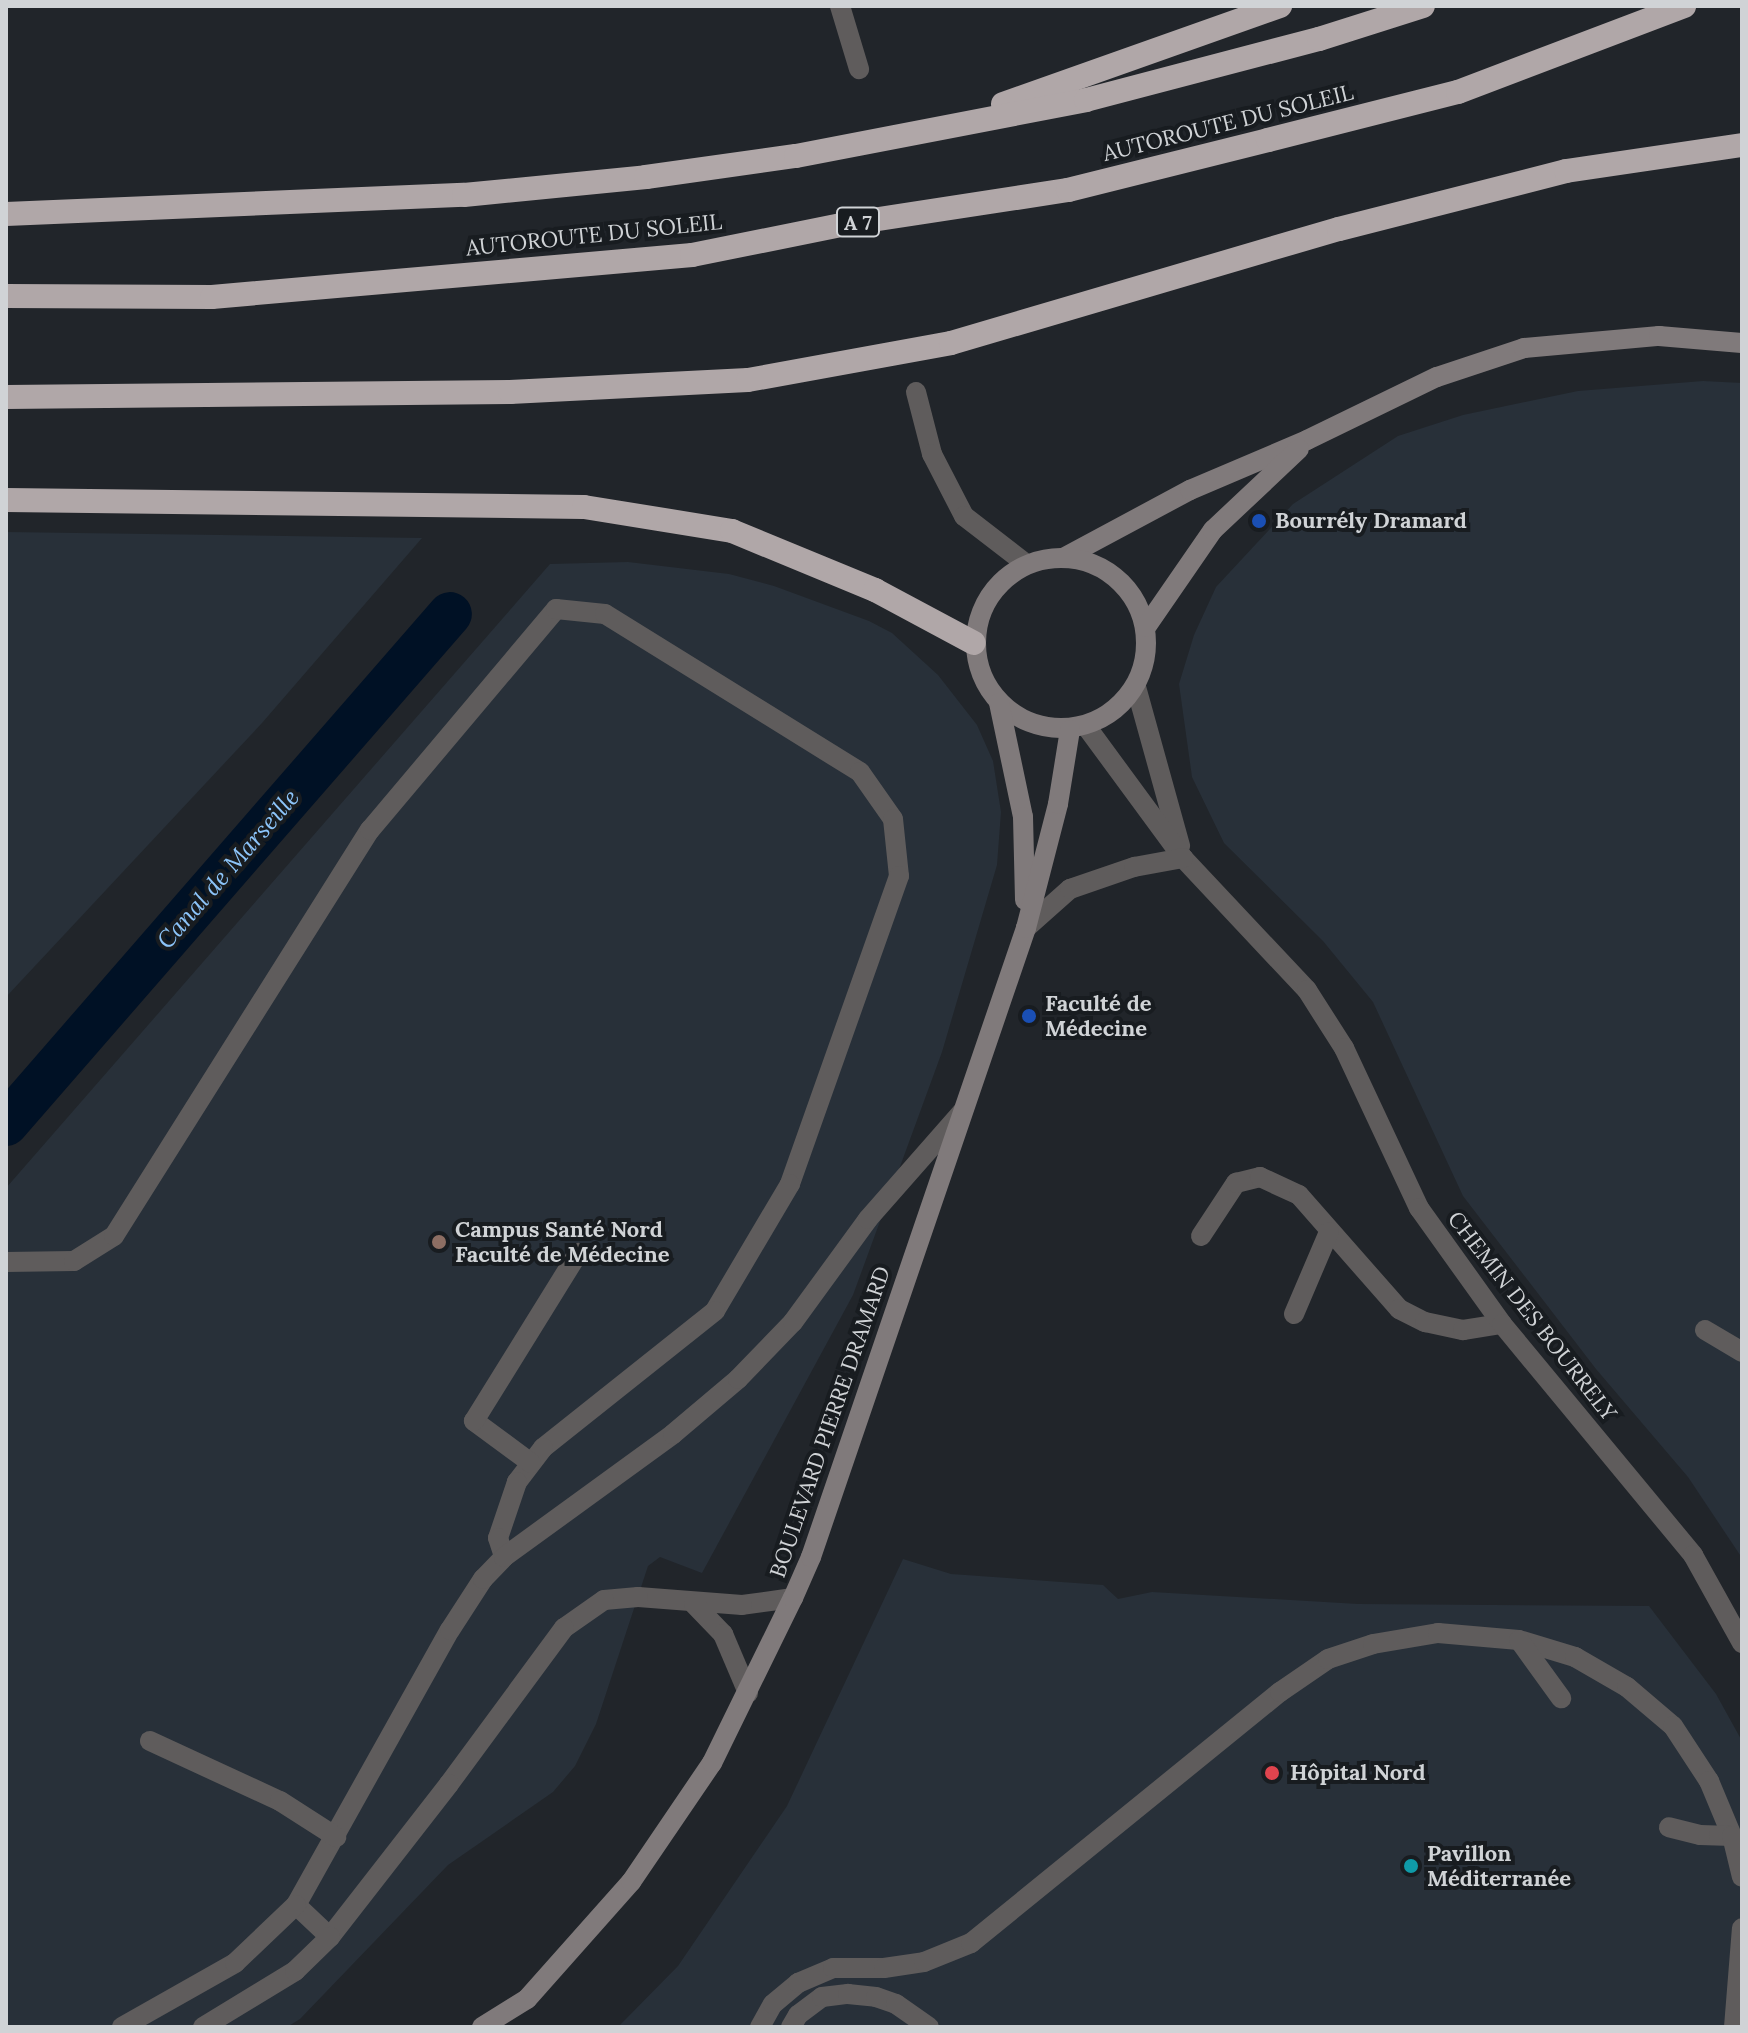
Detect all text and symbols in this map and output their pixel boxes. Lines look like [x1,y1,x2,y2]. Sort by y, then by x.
street label: AUTOROUTE DU SOLEIL [1100,79,1356,167]
road number: A 7 [836,206,880,238]
street label: AUTOROUTE DU SOLEIL [465,208,723,262]
place label: Bourrély Dramard [1275,508,1467,534]
marker: Bourrély Dramard [1250,512,1268,530]
water label: Canal de Marseille [151,783,305,955]
place label: Faculté de Médecine [1045,990,1152,1042]
marker: Faculté de Médecine [1020,1007,1038,1025]
street label: CHEMIN DES BOURRELY [1442,1206,1622,1426]
place label: Campus Santé Nord Faculté de Médecine [455,1216,670,1268]
marker: Campus Santé Nord Faculté de Médecine [430,1233,448,1251]
street label: BOULEVARD PIERRE DRAMARD [764,1263,896,1581]
place label: Hôpital Nord [1290,1760,1426,1786]
marker: Hôpital Nord [1261,1762,1283,1784]
place label: Pavillon Méditerranée [1427,1840,1571,1892]
marker: Pavillon Méditerranée [1402,1857,1420,1875]

